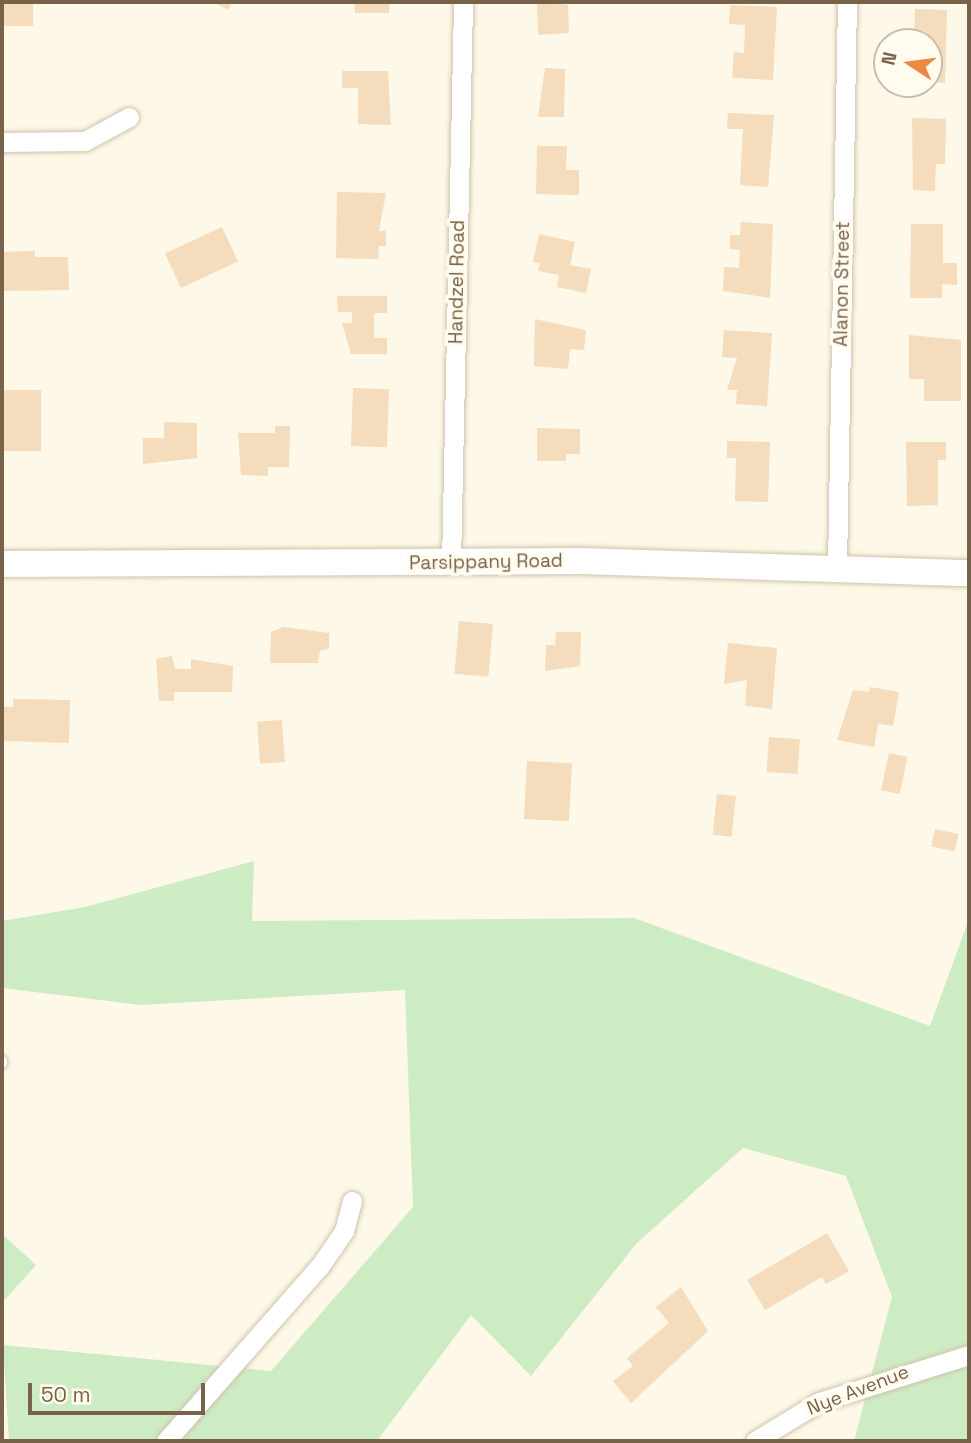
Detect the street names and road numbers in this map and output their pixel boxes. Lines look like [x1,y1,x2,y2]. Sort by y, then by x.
street label: Handzel Road [445,220,469,344]
street label: Alanon Street [830,221,854,347]
street label: Parsippany Road [409,549,563,575]
street label: Nye Avenue [804,1360,912,1420]

